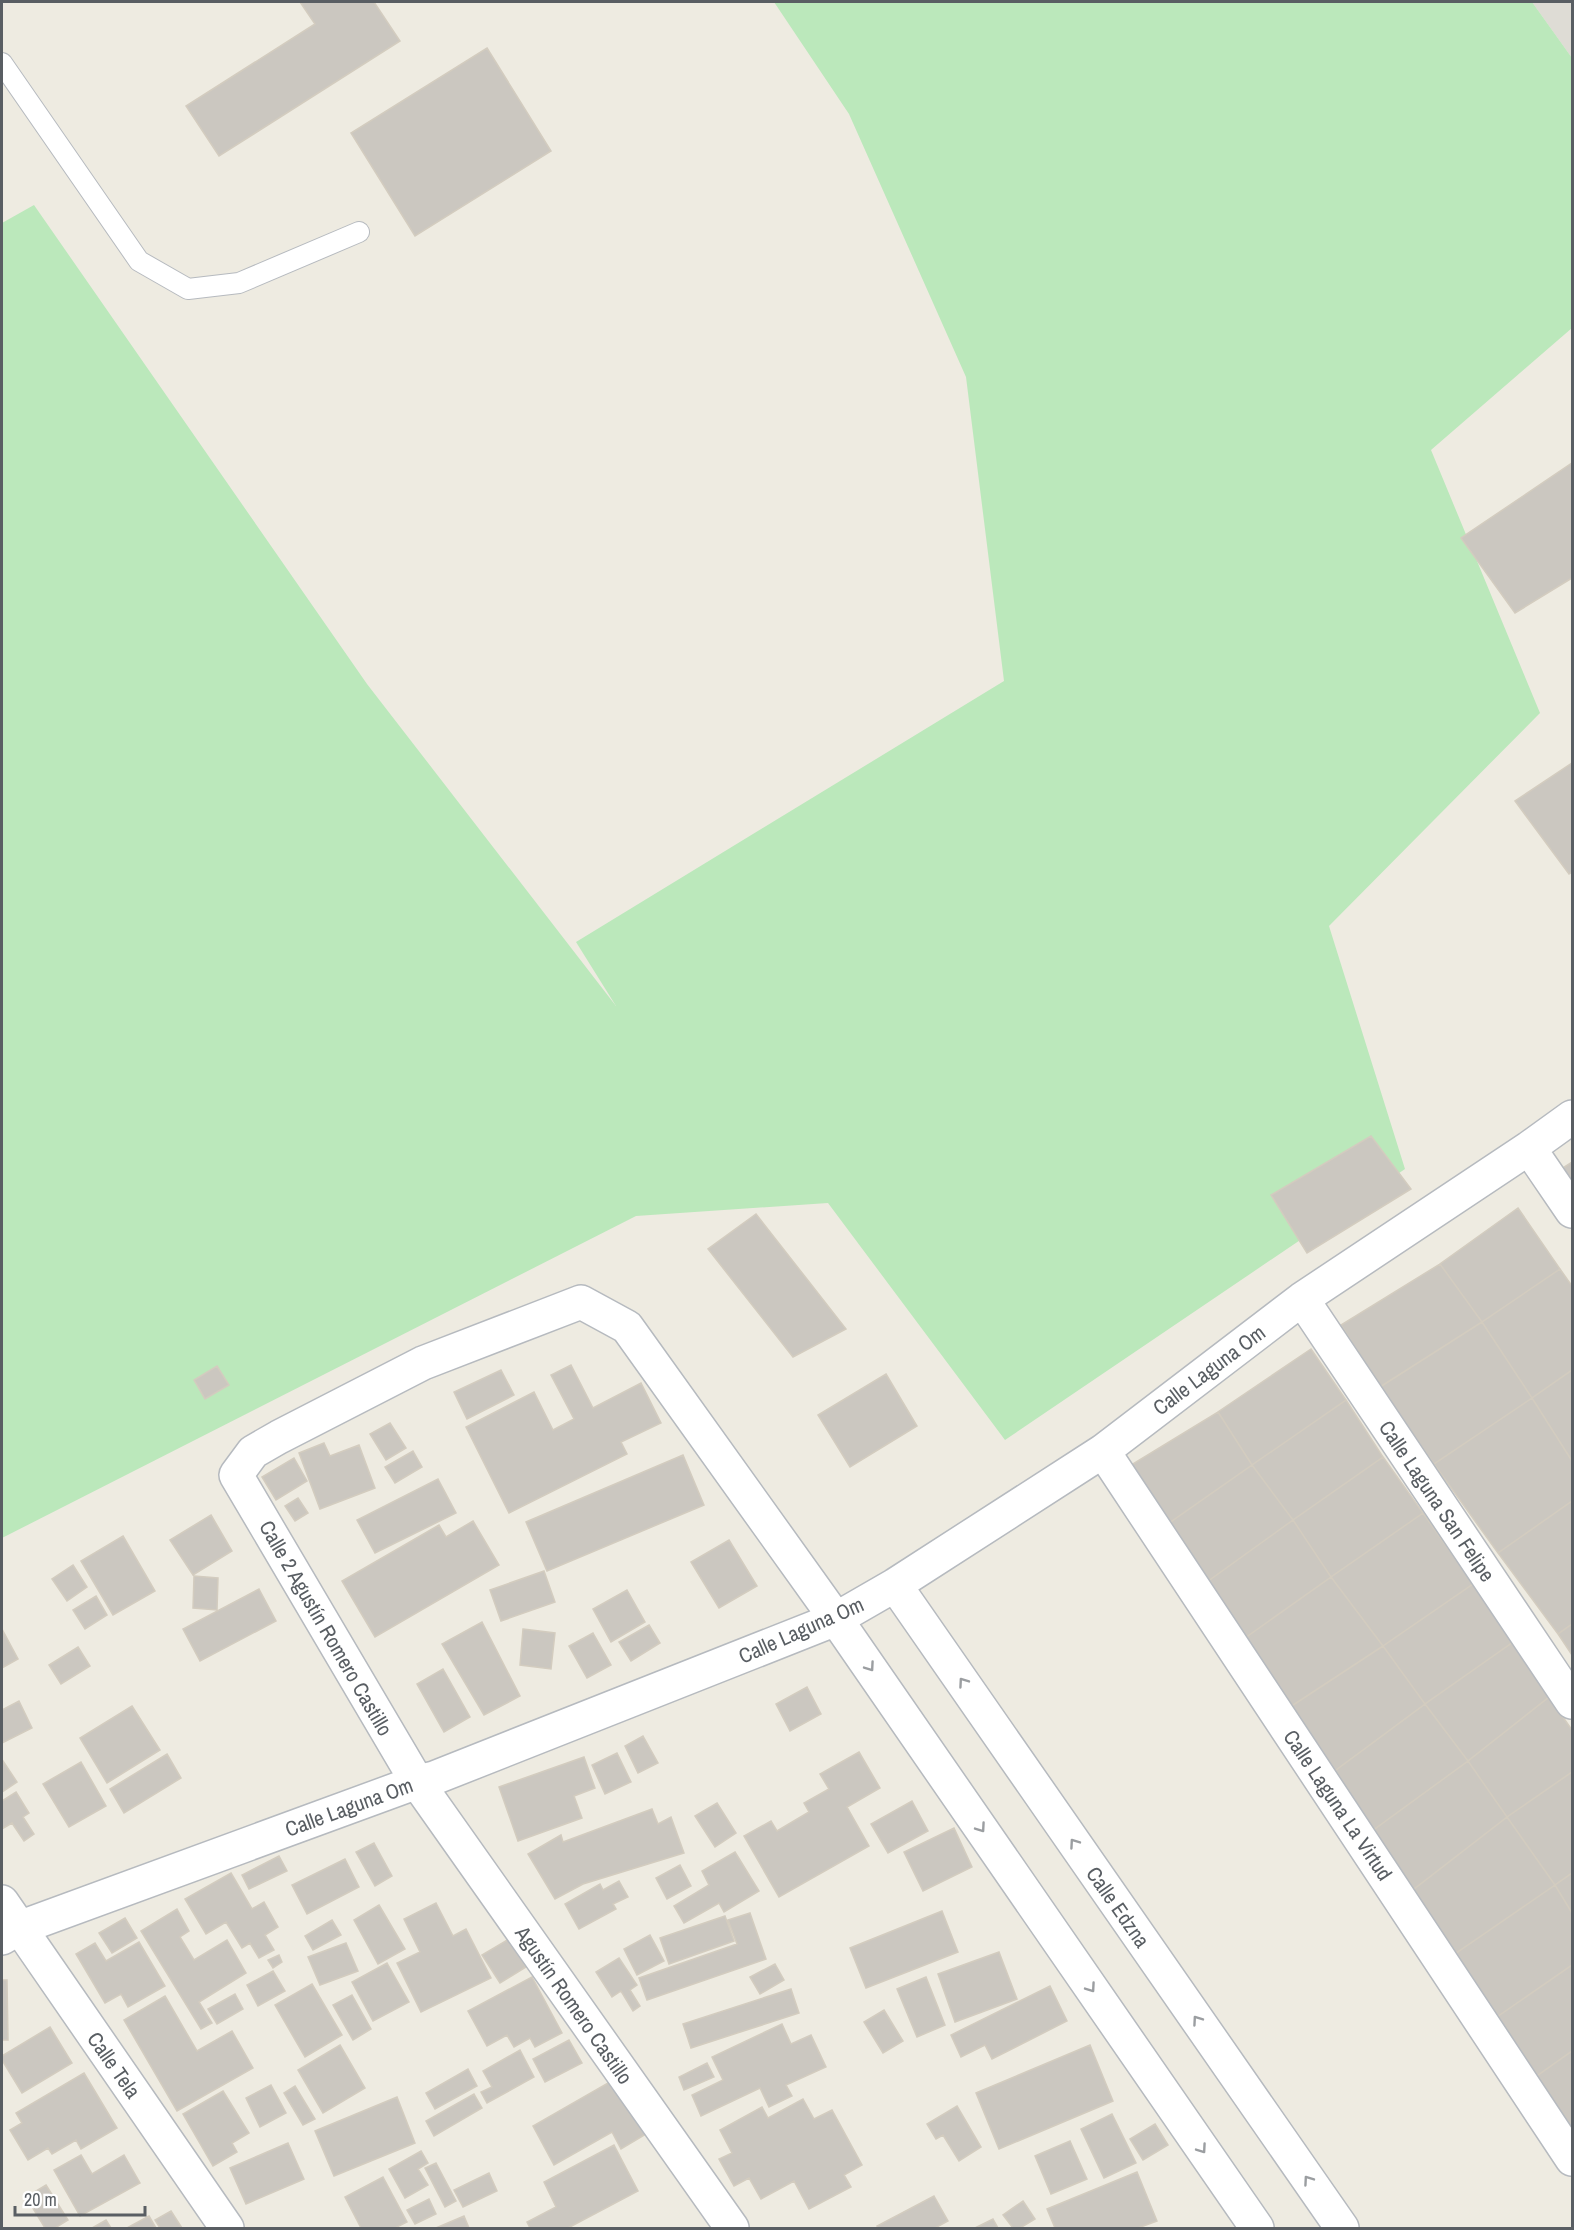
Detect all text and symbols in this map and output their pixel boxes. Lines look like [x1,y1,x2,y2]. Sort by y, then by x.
street label: Calle Laguna Om [1147,1318,1271,1422]
street label: Calle Laguna San Felipe [1372,1415,1502,1587]
street label: Calle 2 Agustín Romero Castillo [252,1515,400,1741]
street label: Calle Laguna Om [734,1589,868,1671]
one-way arrow [863,1661,874,1672]
one-way arrow [959,1678,970,1689]
street label: Calle Laguna La Virtud [1277,1724,1399,1886]
street label: Calle Laguna Om [281,1770,417,1844]
one-way arrow [974,1821,985,1832]
one-way arrow [1070,1838,1081,1849]
street label: Calle Edzna [1079,1861,1157,1954]
street label: Agustín Romero Castillo [508,1919,639,2090]
one-way arrow [1084,1982,1095,1993]
one-way arrow [1193,2016,1204,2027]
street label: Calle Tela [81,2026,148,2105]
one-way arrow [1195,2142,1206,2153]
one-way arrow [1304,2176,1315,2187]
scale bar [15,2179,146,2217]
text: 20 m [24,2187,57,2212]

